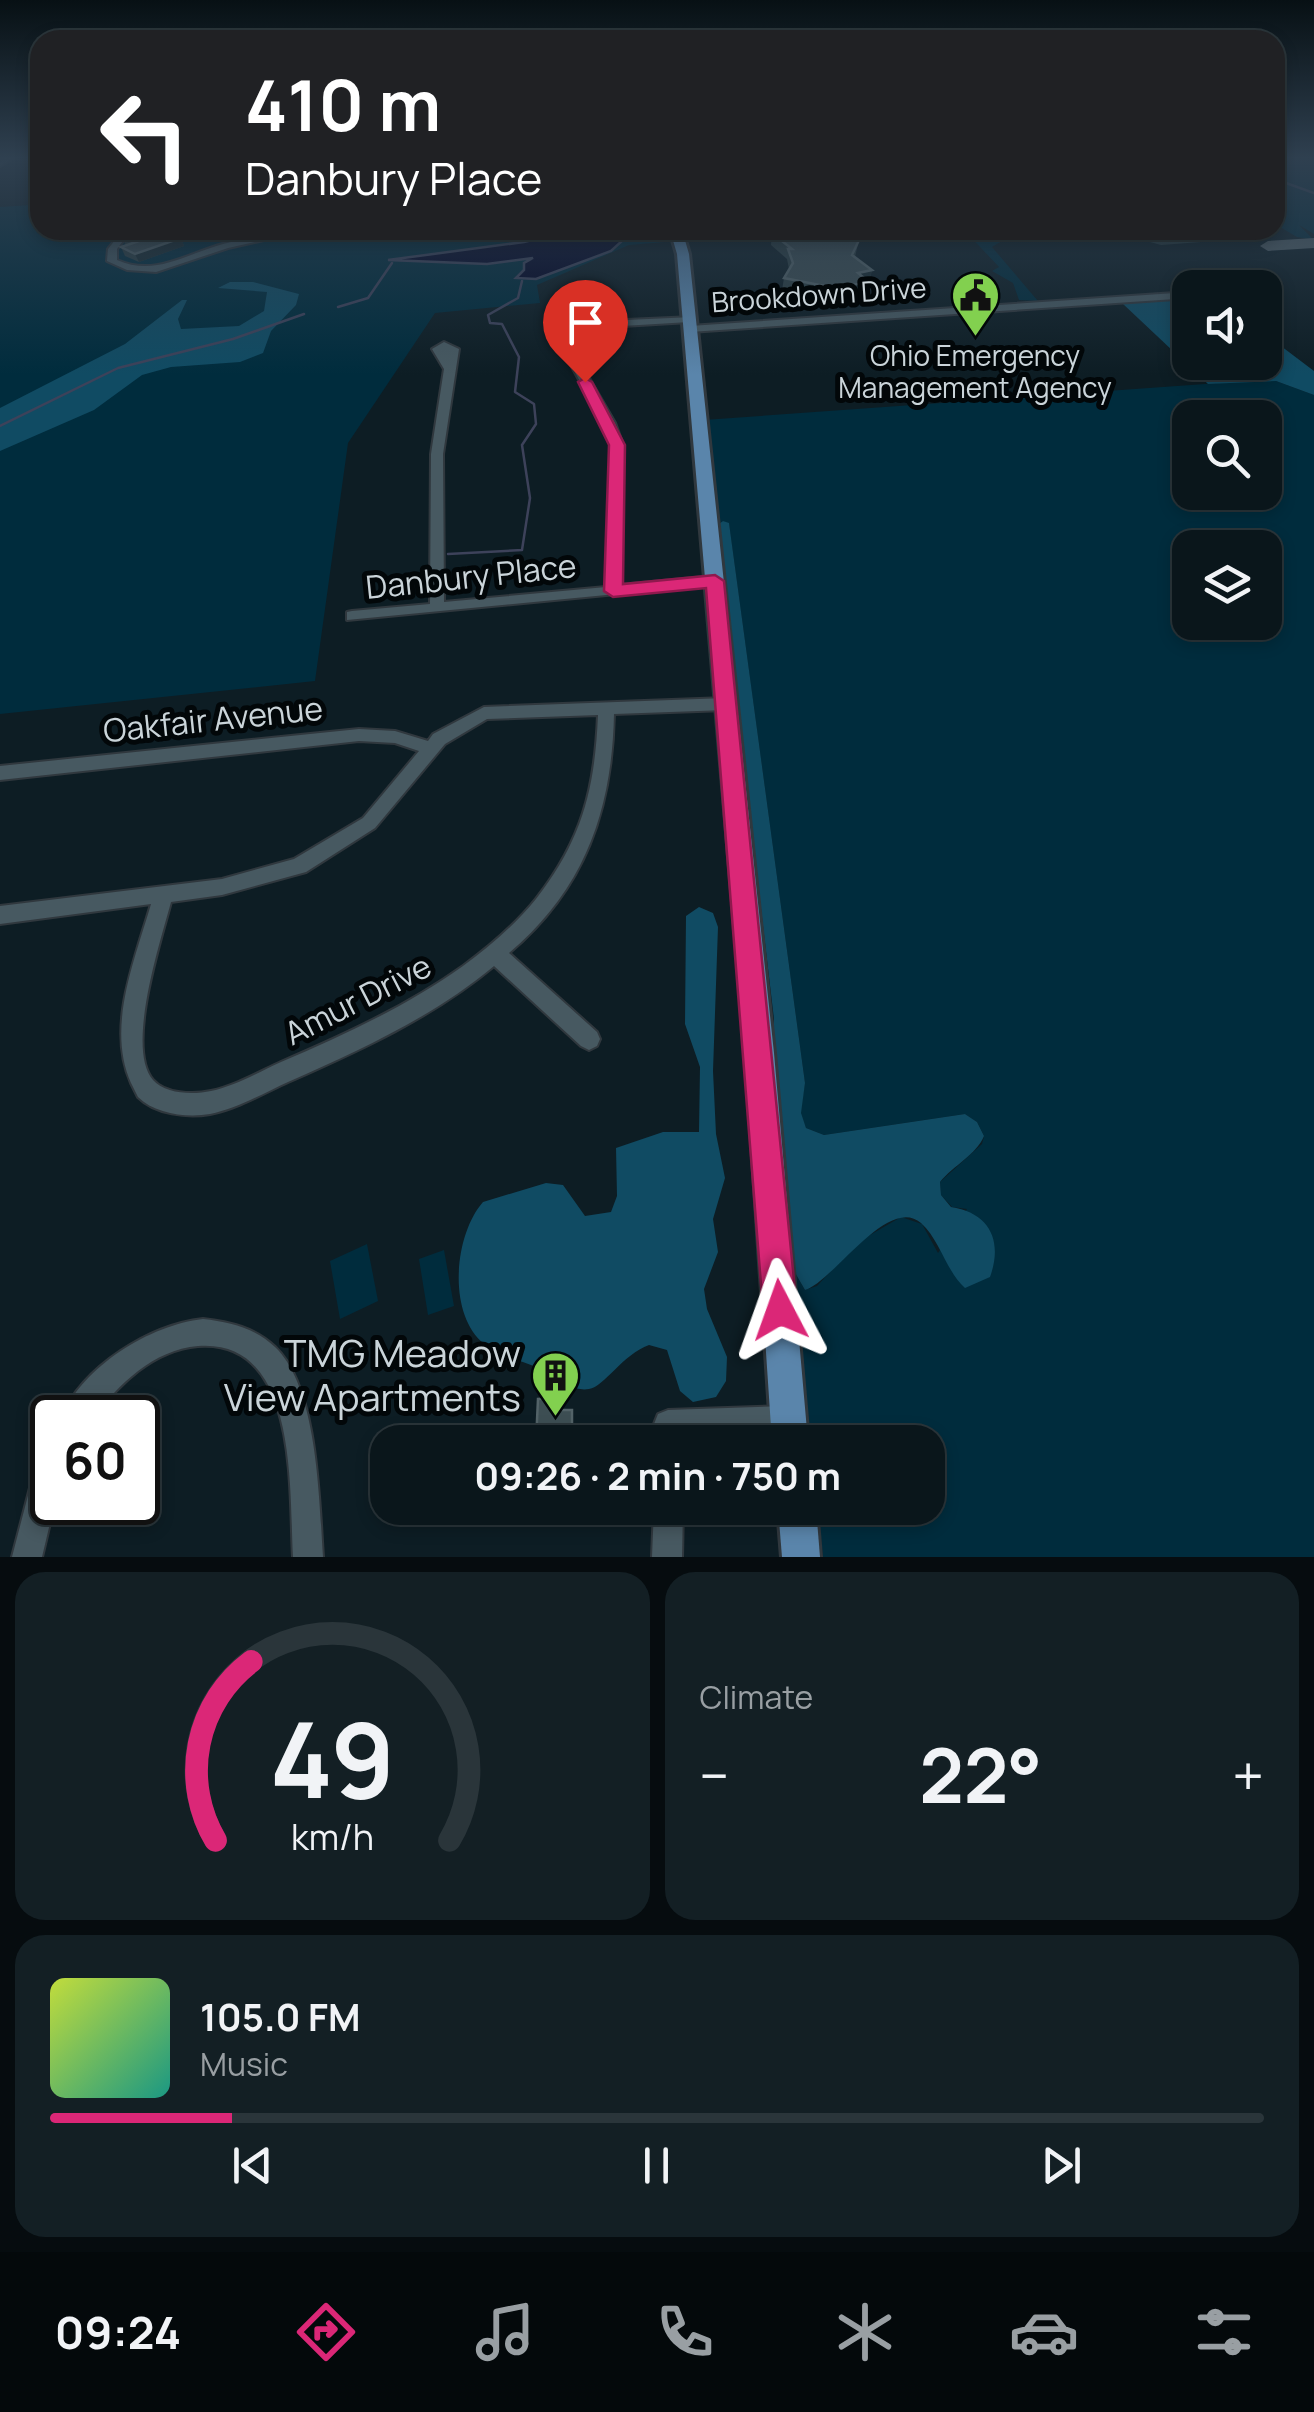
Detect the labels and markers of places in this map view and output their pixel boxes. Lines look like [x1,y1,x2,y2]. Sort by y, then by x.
public building icon: Ohio Emergency Management Agency [949,270,1001,338]
pin [543,280,628,383]
place label: Ohio Emergency Management Agency [838,336,1112,406]
place label: TMG Meadow View Apartments [224,1326,521,1422]
building icon: TMG Meadow View Apartments [530,1350,582,1418]

